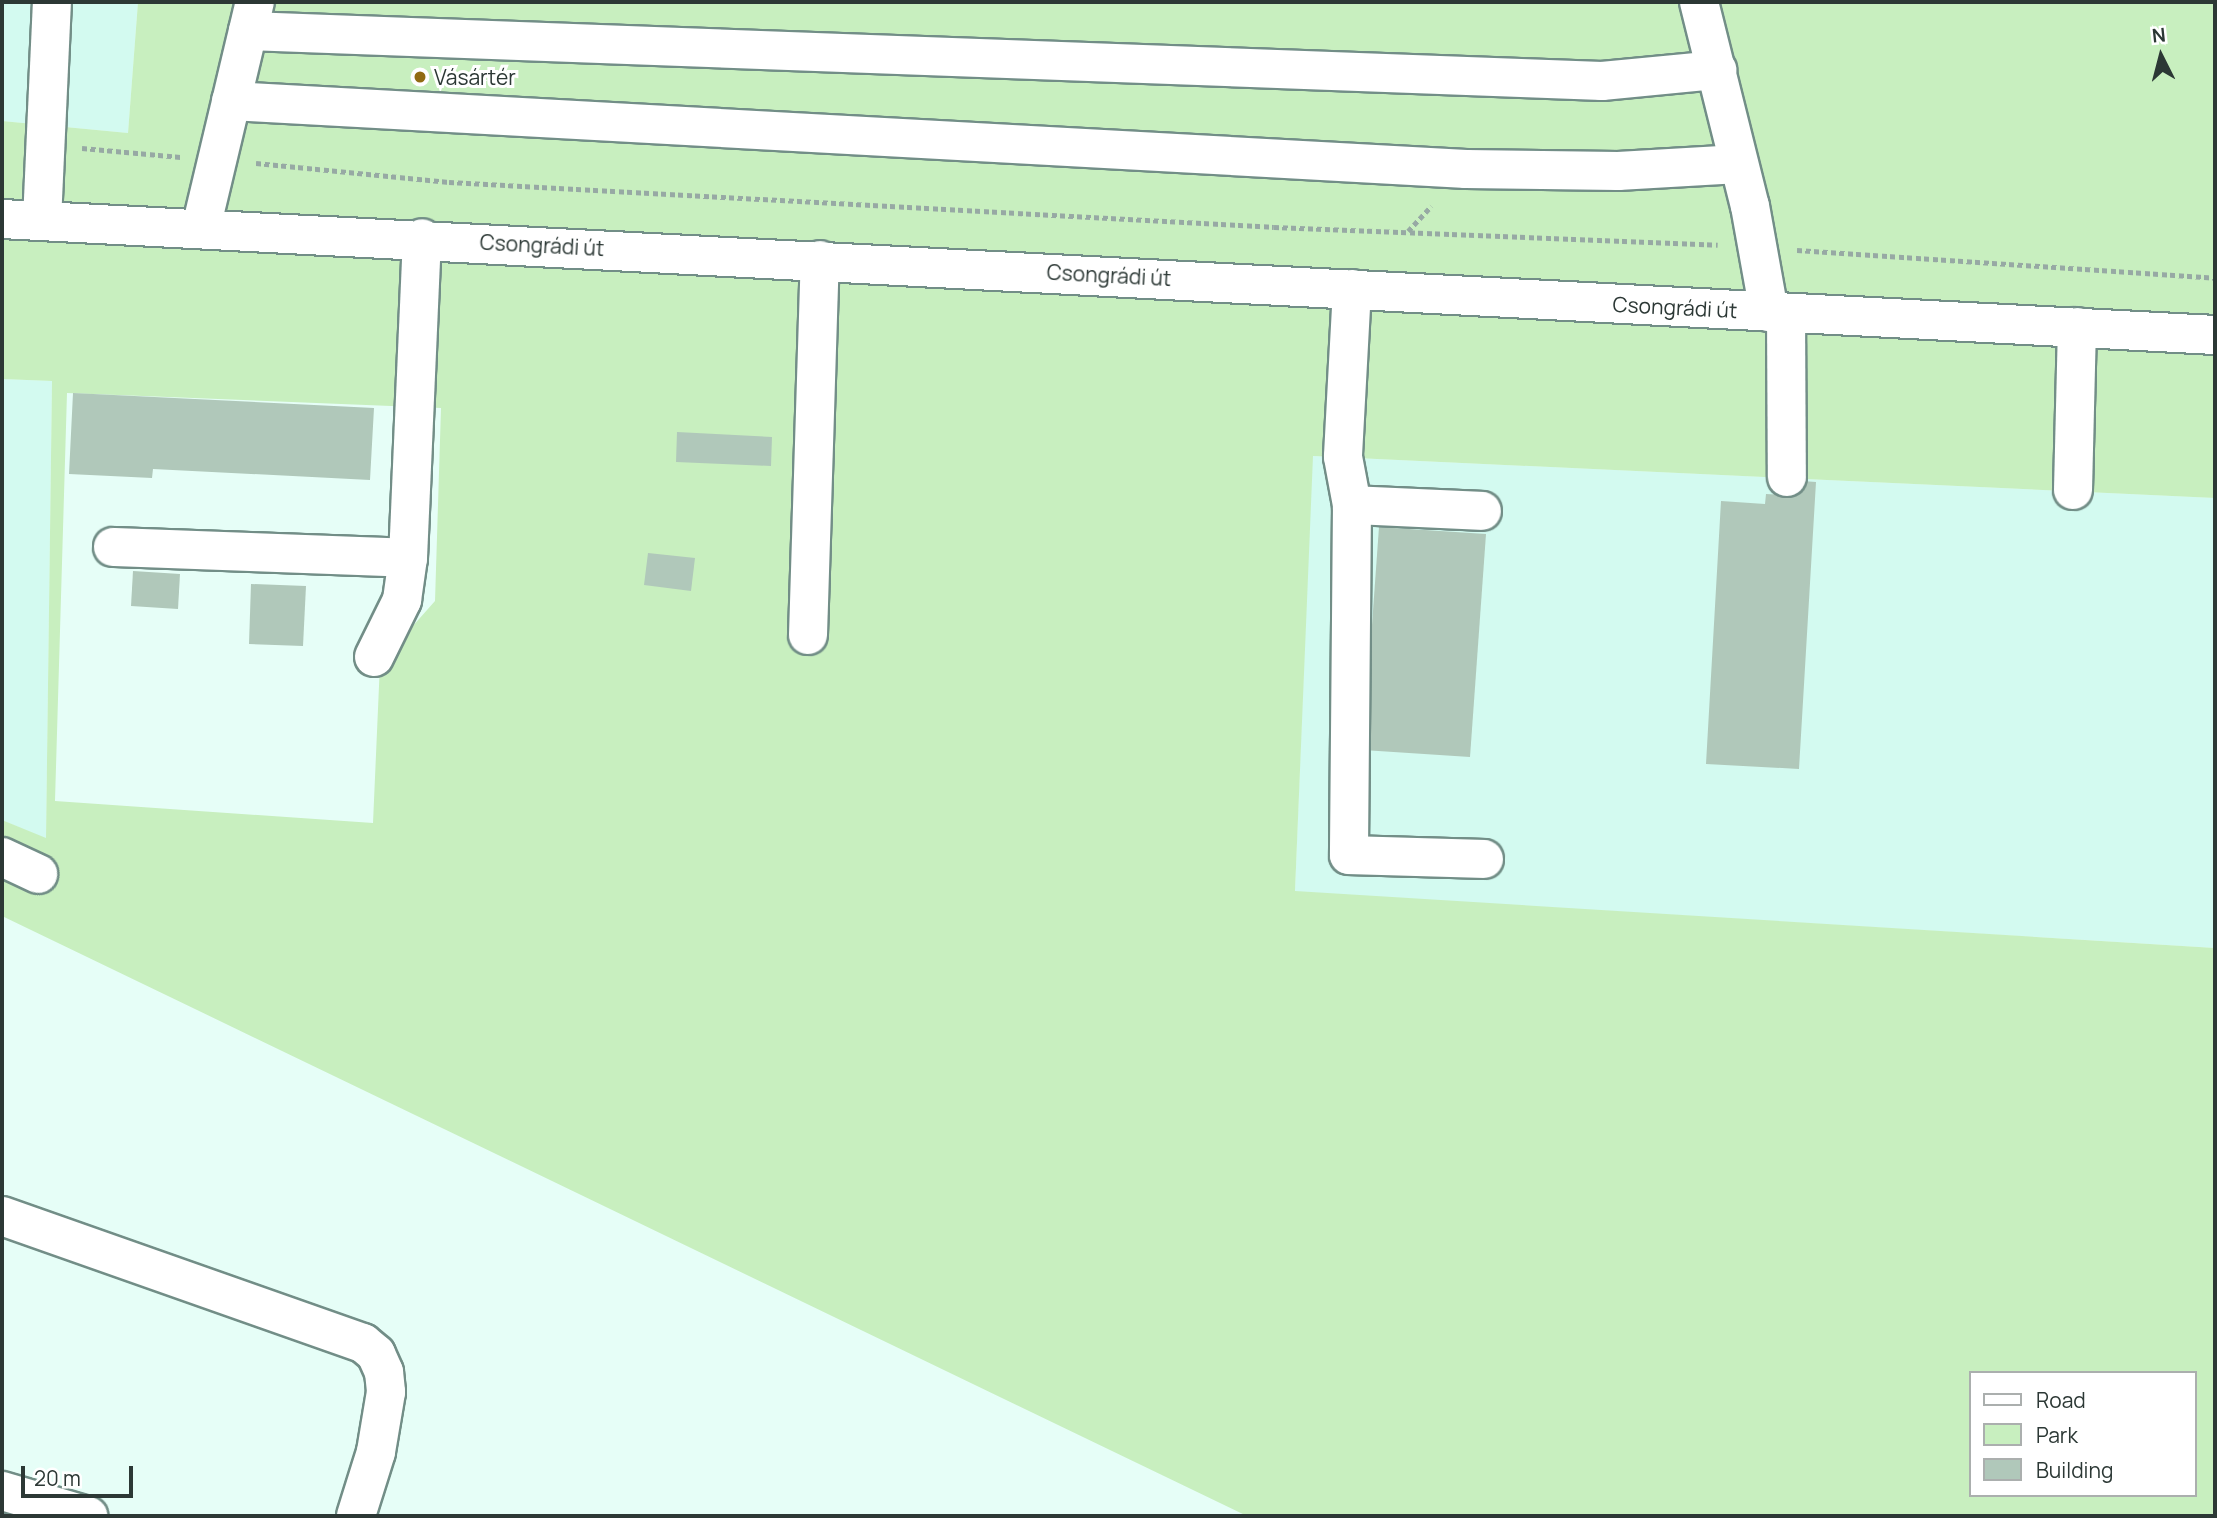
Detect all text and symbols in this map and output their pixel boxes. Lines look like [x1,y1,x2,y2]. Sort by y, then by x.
north arrow [2126,21,2196,91]
text: N [2151,21,2167,49]
place label: Vásártér [434,64,516,90]
marker: Vásártér [412,69,428,85]
street label: Csongrádi út [479,229,605,261]
street label: Csongrádi út [1046,259,1172,291]
street label: Csongrádi út [1612,291,1738,323]
legend [1968,1371,2196,1497]
text: Road [2036,1386,2086,1414]
text: Park [2036,1421,2078,1449]
scale bar [24,1452,136,1496]
text: Building [2036,1456,2113,1484]
text: 20 m [34,1464,81,1492]

